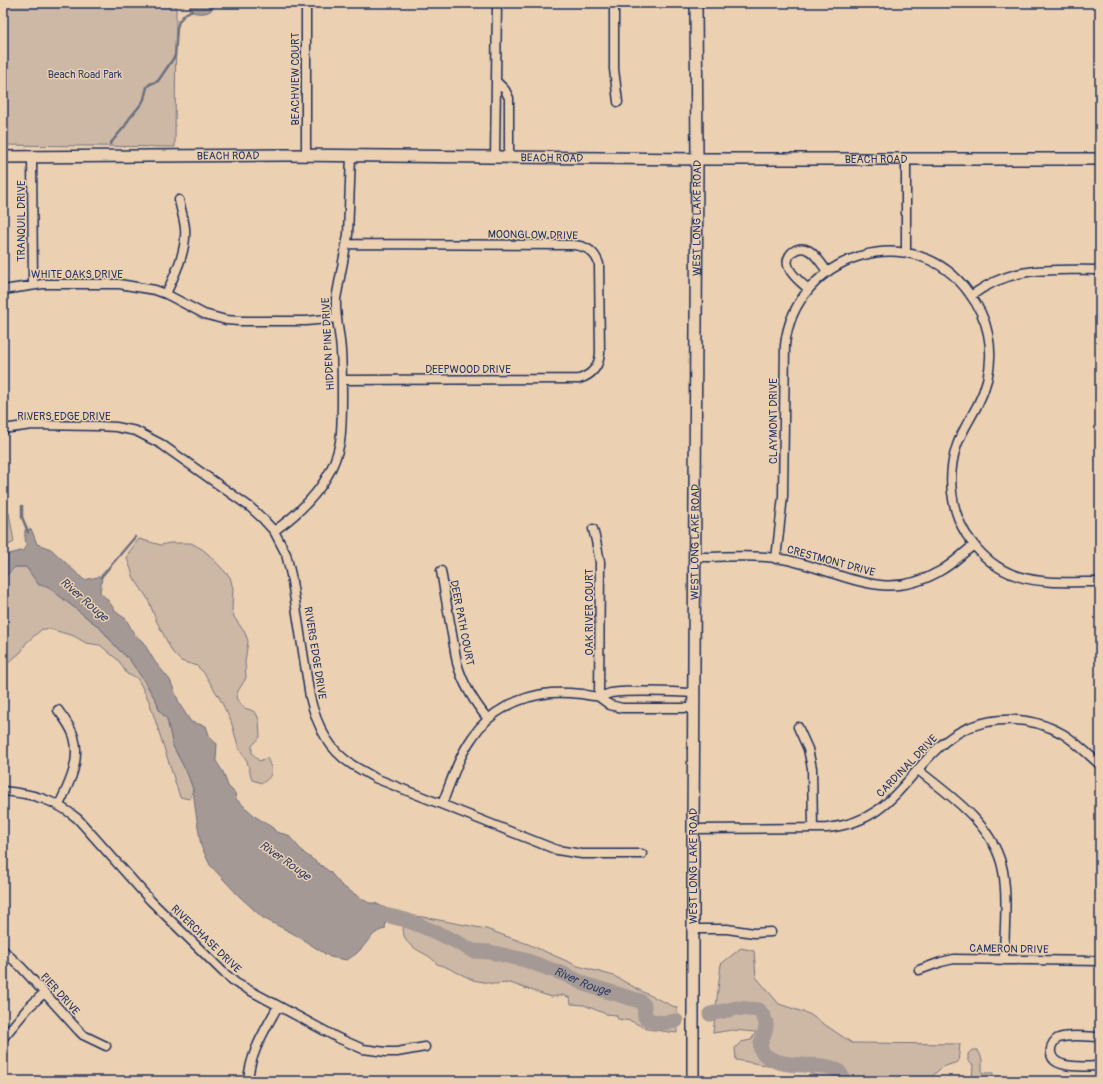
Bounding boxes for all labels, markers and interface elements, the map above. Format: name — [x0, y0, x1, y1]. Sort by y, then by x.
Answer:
street label: BEACHVIEW COURT — [289, 32, 302, 126]
park label: Beach Road Park — [48, 68, 123, 81]
street label: BEACH ROAD — [197, 149, 259, 162]
street label: BEACH ROAD — [521, 151, 583, 164]
street label: BEACH ROAD — [845, 153, 907, 166]
street label: WEST LONG LAKE ROAD — [690, 160, 703, 276]
street label: TRANQUIL DRIVE — [15, 180, 28, 262]
street label: MOONGLOW DRIVE — [488, 228, 579, 242]
street label: WHITE OAKS DRIVE — [31, 268, 123, 281]
street label: HIDDEN PINE DRIVE — [319, 297, 337, 391]
street label: DEEPWOOD DRIVE — [425, 363, 511, 376]
street label: CLAYMONT DRIVE — [767, 378, 780, 464]
street label: RIVERS EDGE DRIVE — [17, 410, 111, 423]
street label: WEST LONG LAKE ROAD — [688, 484, 702, 600]
street label: CRESTMONT DRIVE — [785, 543, 877, 579]
street label: OAK RIVER COURT — [583, 569, 596, 655]
water label: River Rouge — [57, 575, 112, 626]
street label: DEER PATH COURT — [447, 579, 477, 667]
street label: RIVERS EDGE DRIVE — [301, 606, 329, 701]
street label: CARDINAL DRIVE — [874, 732, 940, 800]
street label: WEST LONG LAKE ROAD — [686, 808, 700, 924]
water label: River Rouge — [257, 838, 314, 885]
street label: RIVERCHASE DRIVE — [168, 902, 244, 976]
street label: CAMERON DRIVE — [969, 942, 1049, 956]
water label: River Rouge — [552, 964, 613, 999]
street label: PIER DRIVE — [38, 970, 83, 1018]

